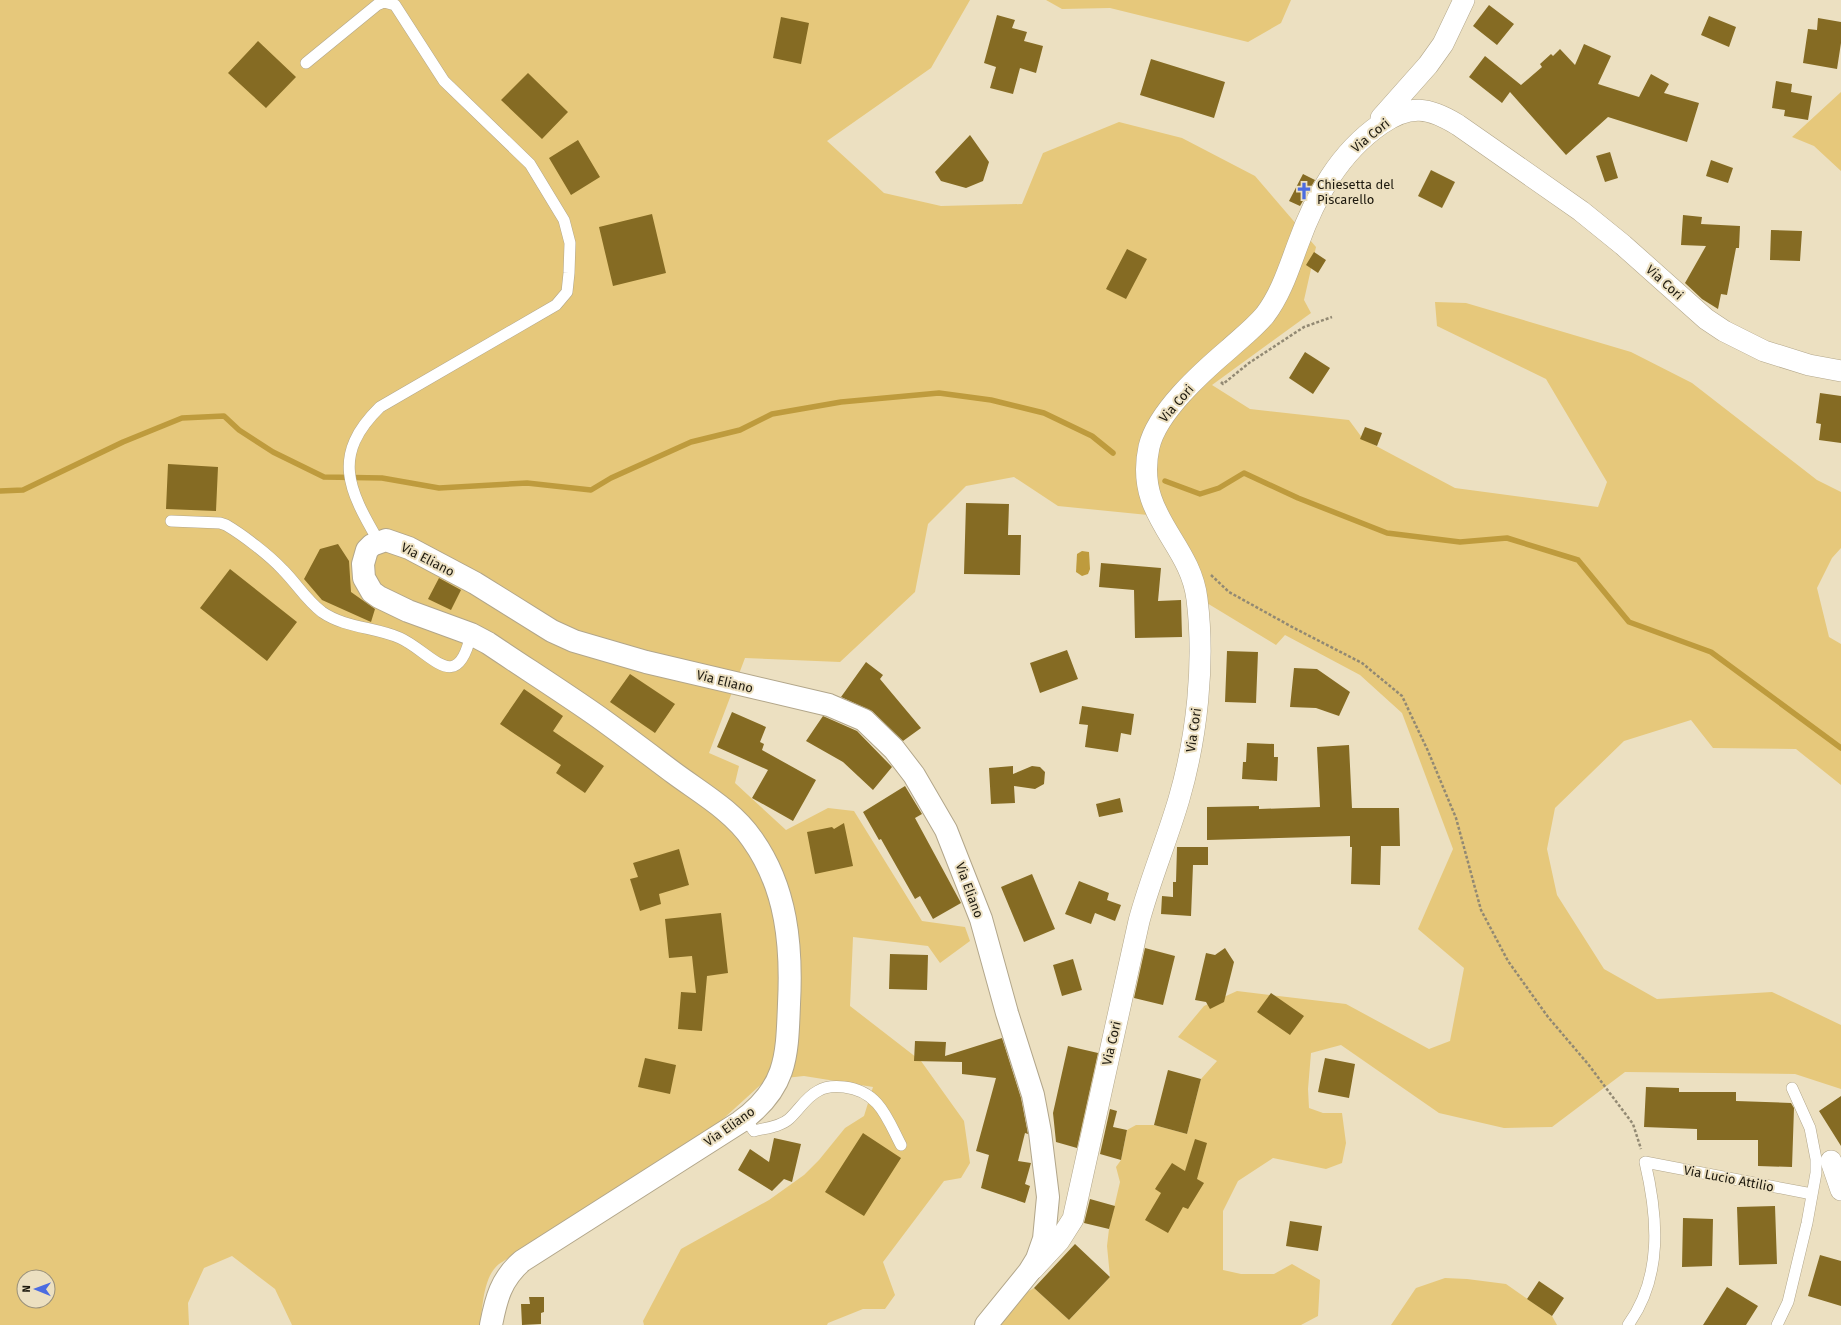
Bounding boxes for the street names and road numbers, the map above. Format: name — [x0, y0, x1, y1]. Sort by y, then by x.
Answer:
street label: Via Cori — [1348, 115, 1392, 155]
street label: Via Cori — [1643, 262, 1686, 303]
street label: Via Cori — [1156, 382, 1197, 425]
street label: Via Eliano — [399, 540, 457, 579]
street label: Via Eliano — [695, 667, 755, 696]
street label: Via Cori — [1183, 707, 1204, 753]
street label: Via Eliano — [953, 860, 987, 920]
street label: Via Cori — [1099, 1020, 1124, 1067]
street label: Via Eliano — [701, 1104, 757, 1149]
street label: Via Lucio Attilio — [1682, 1162, 1775, 1195]

